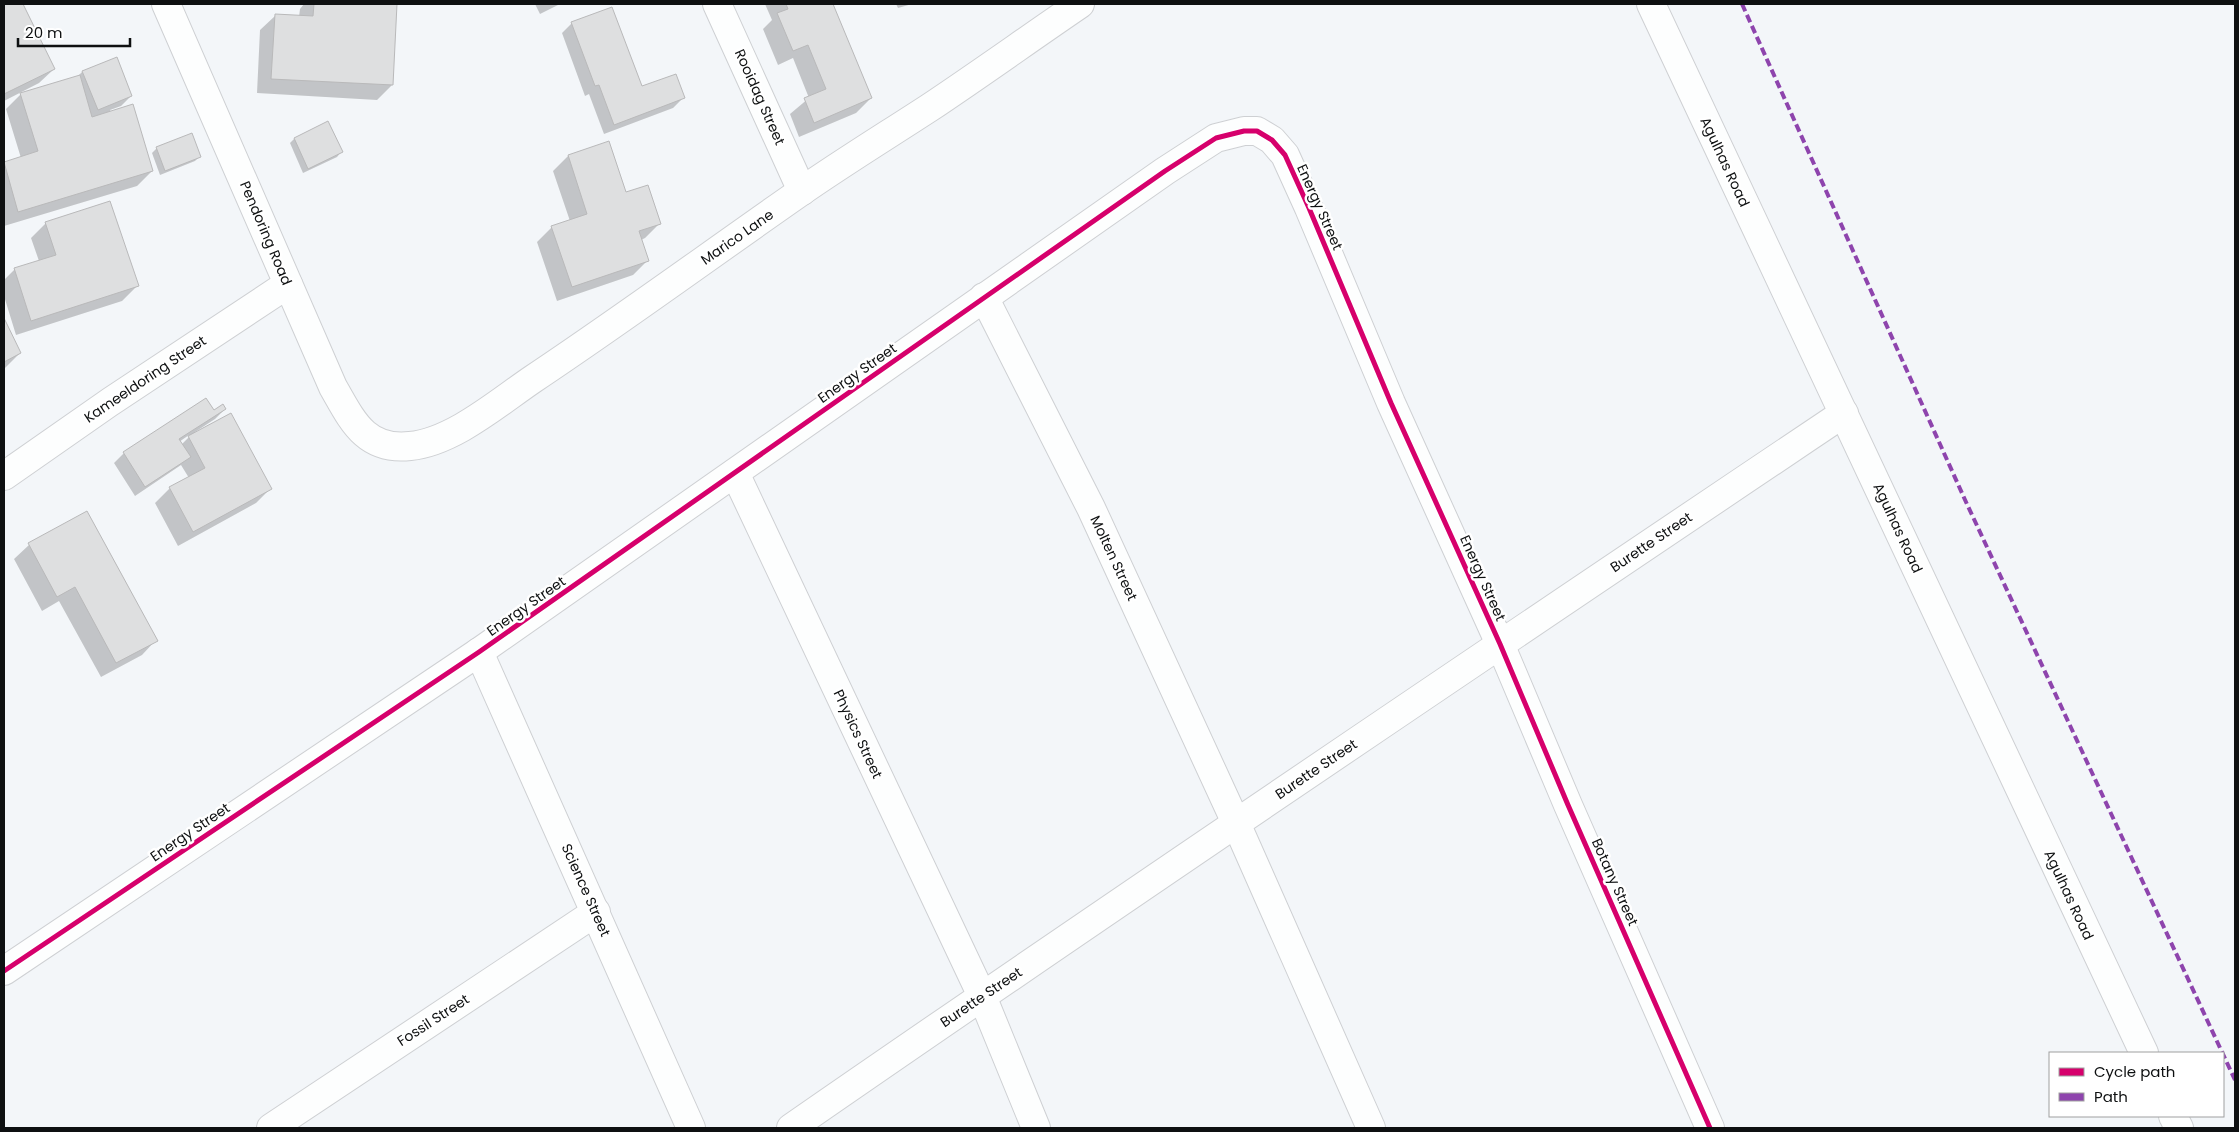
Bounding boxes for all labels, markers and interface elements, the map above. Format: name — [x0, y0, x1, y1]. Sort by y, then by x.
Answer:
scale bar — [18, 15, 130, 47]
text: 20 m — [25, 22, 63, 43]
street label: Rooidag Street — [730, 46, 790, 148]
street label: Agulhas Road — [1695, 114, 1755, 210]
street label: Energy Street — [1292, 161, 1348, 253]
street label: Pendoring Road — [235, 178, 297, 288]
street label: Marico Lane — [697, 204, 778, 269]
street label: Kameeldoring Street — [80, 331, 210, 427]
street label: Energy Street — [814, 338, 900, 408]
street label: Agulhas Road — [1868, 480, 1928, 576]
street label: Burette Street — [1606, 507, 1696, 577]
street label: Molten Street — [1086, 512, 1142, 604]
street label: Energy Street — [1455, 532, 1511, 624]
street label: Energy Street — [483, 571, 569, 641]
street label: Physics Street — [829, 686, 887, 782]
street label: Burette Street — [1271, 734, 1361, 804]
street label: Energy Street — [146, 798, 234, 866]
street label: Botany Street — [1587, 835, 1643, 929]
street label: Science Street — [557, 840, 615, 940]
street label: Agulhas Road — [2039, 847, 2099, 943]
street label: Burette Street — [936, 962, 1026, 1032]
street label: Fossil Street — [393, 989, 473, 1051]
legend — [2049, 1052, 2224, 1117]
text: Cycle path — [2094, 1061, 2175, 1082]
text: Path — [2094, 1086, 2128, 1107]

